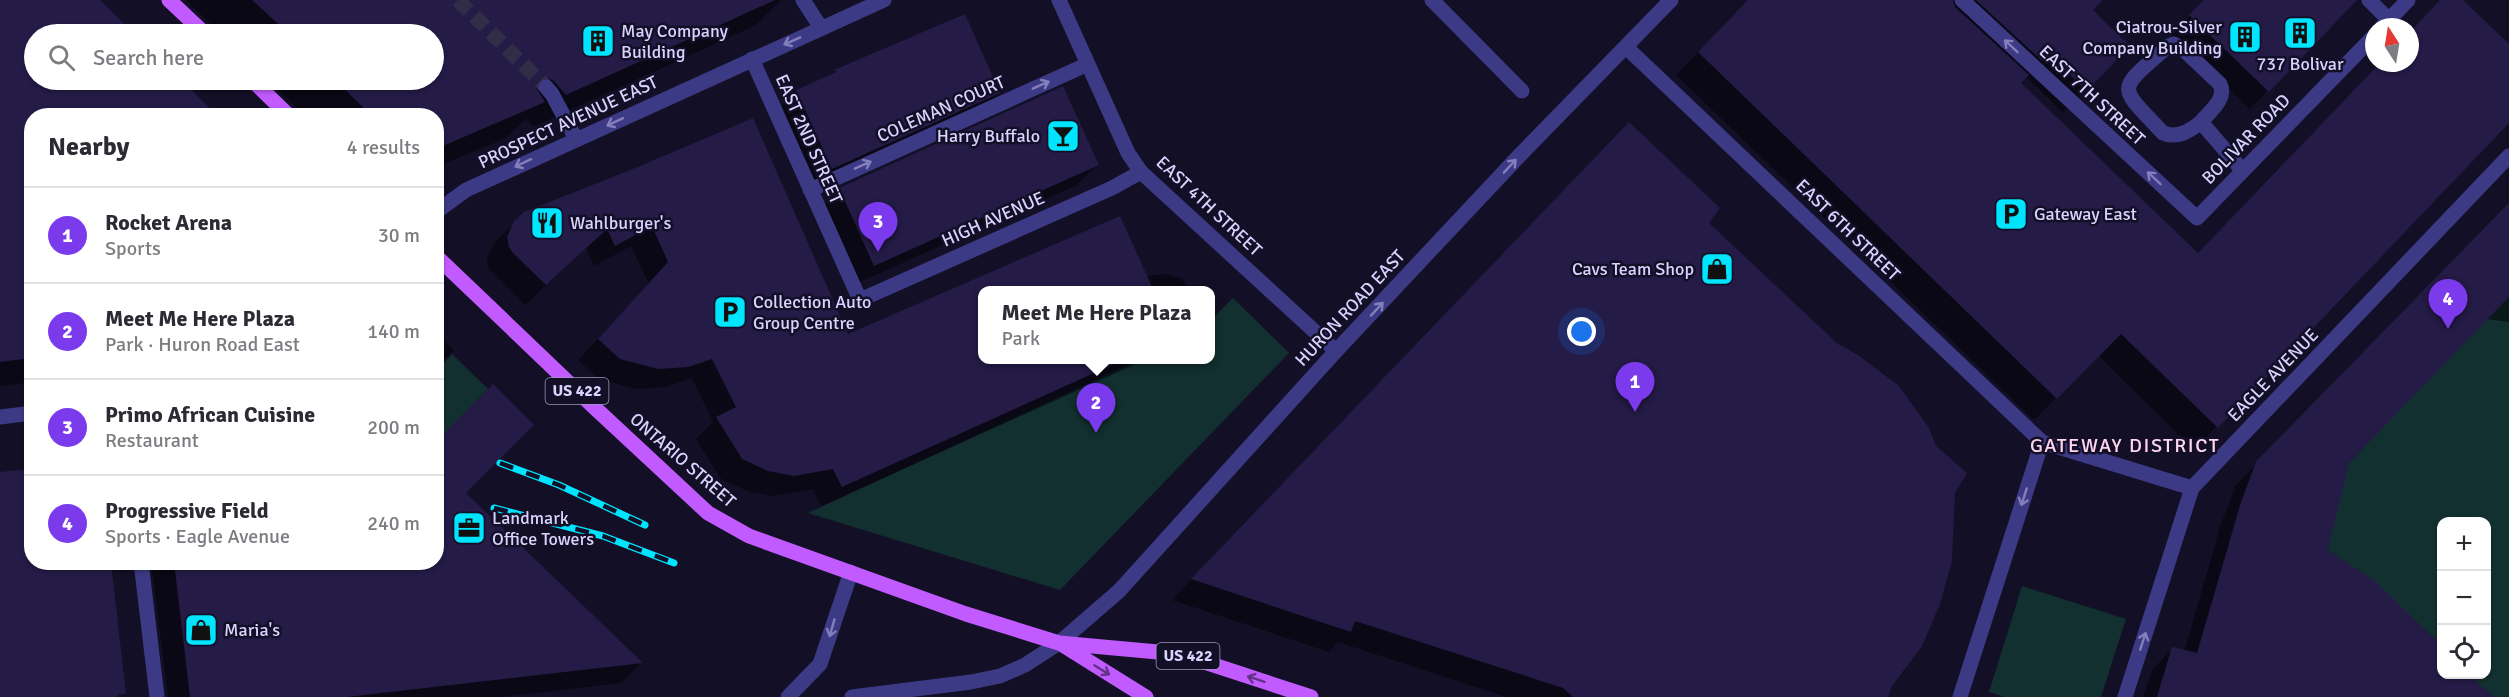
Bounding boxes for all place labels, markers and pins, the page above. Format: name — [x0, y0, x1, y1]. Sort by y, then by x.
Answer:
building icon: 737 Bolivar — [2282, 15, 2318, 51]
place label: Ciatrou-Silver Company Building — [2083, 16, 2222, 59]
building icon: Ciatrou-Silver Company Building — [2227, 19, 2263, 55]
place label: May Company Building — [621, 20, 728, 63]
building icon: May Company Building — [580, 23, 616, 59]
place label: 737 Bolivar — [2256, 53, 2344, 75]
bar icon: Harry Buffalo — [1045, 118, 1081, 154]
place label: Harry Buffalo — [937, 125, 1040, 147]
parking icon: Gateway East — [1993, 196, 2029, 232]
pin: 3 — [858, 202, 898, 252]
place label: Gateway East — [2034, 203, 2137, 225]
restaurant icon: Wahlburger's — [529, 205, 565, 241]
place label: Wahlburger's — [570, 212, 671, 234]
shop icon: Cavs Team Shop — [1699, 251, 1735, 287]
place label: Cavs Team Shop — [1572, 258, 1694, 280]
pin: 4 — [2428, 280, 2468, 329]
place label: Collection Auto Group Centre — [753, 291, 871, 334]
parking icon: Collection Auto Group Centre — [712, 294, 748, 330]
pin: 1 — [1616, 362, 1654, 412]
pin: 2 — [1076, 384, 1116, 433]
place label: Landmark Office Towers — [492, 507, 594, 550]
office icon: Landmark Office Towers — [451, 510, 487, 546]
shop icon: Maria's — [183, 612, 219, 648]
place label: Maria's — [224, 619, 280, 641]

